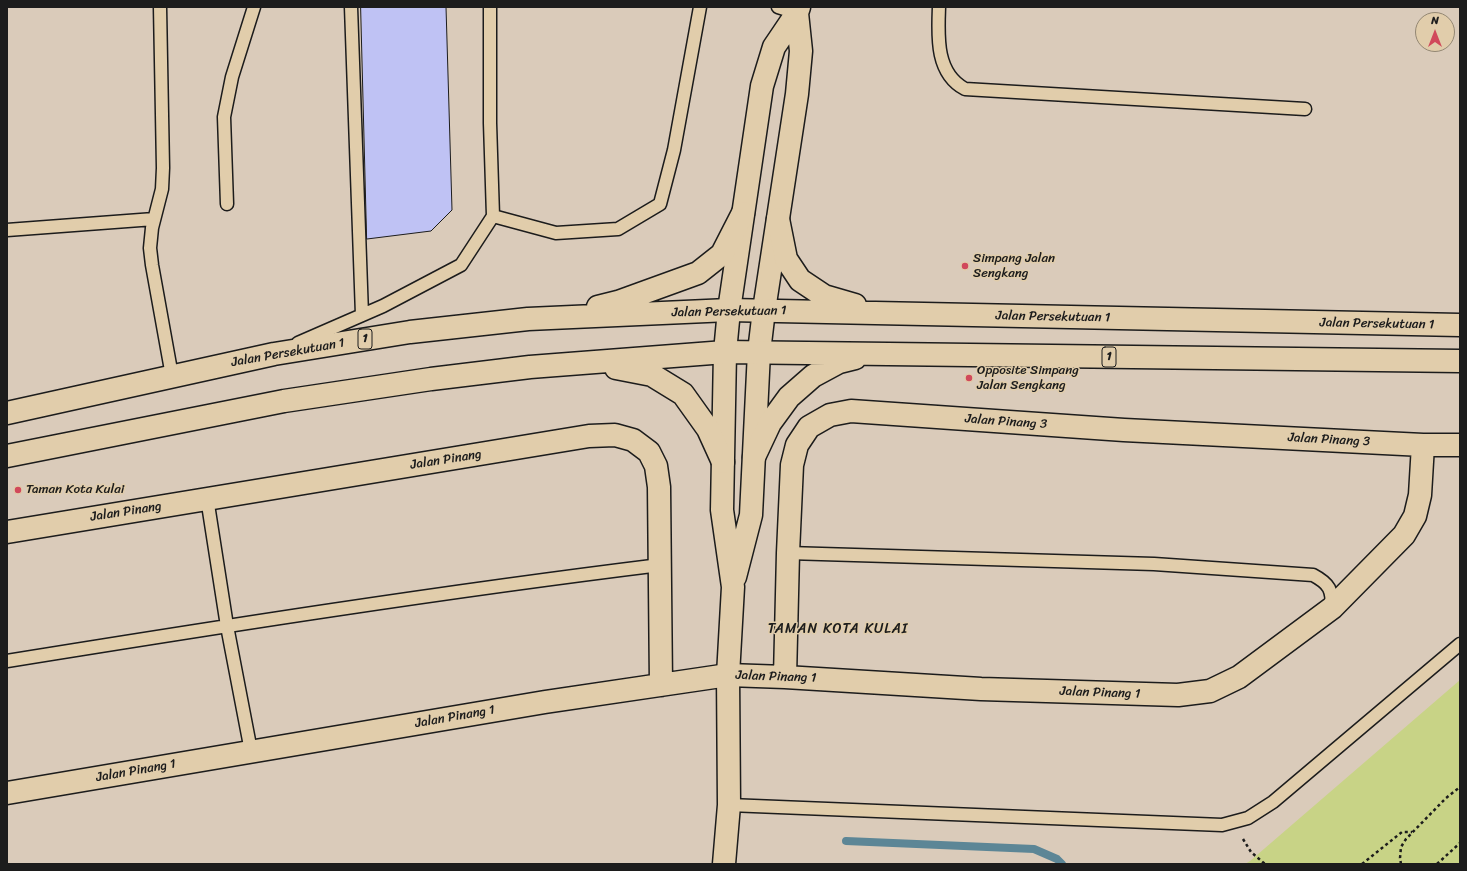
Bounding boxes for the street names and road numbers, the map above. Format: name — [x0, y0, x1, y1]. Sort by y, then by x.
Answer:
street label: Jalan Persekutuan 1 — [671, 303, 787, 321]
street label: Jalan Persekutuan 1 — [995, 308, 1111, 326]
street label: Jalan Persekutuan 1 — [1319, 315, 1435, 333]
road number: 1 — [358, 329, 372, 349]
street label: Jalan Persekutuan 1 — [230, 335, 346, 371]
road number: 1 — [1102, 347, 1116, 367]
street label: Jalan Pinang 3 — [964, 411, 1048, 433]
street label: Jalan Pinang 3 — [1287, 430, 1371, 450]
street label: Jalan Pinang — [409, 447, 483, 473]
street label: Jalan Pinang — [89, 499, 163, 525]
street label: Jalan Pinang 1 — [735, 668, 817, 686]
street label: Jalan Pinang 1 — [1059, 684, 1141, 702]
street label: Jalan Pinang 1 — [414, 702, 496, 732]
street label: Jalan Pinang 1 — [95, 756, 177, 786]

